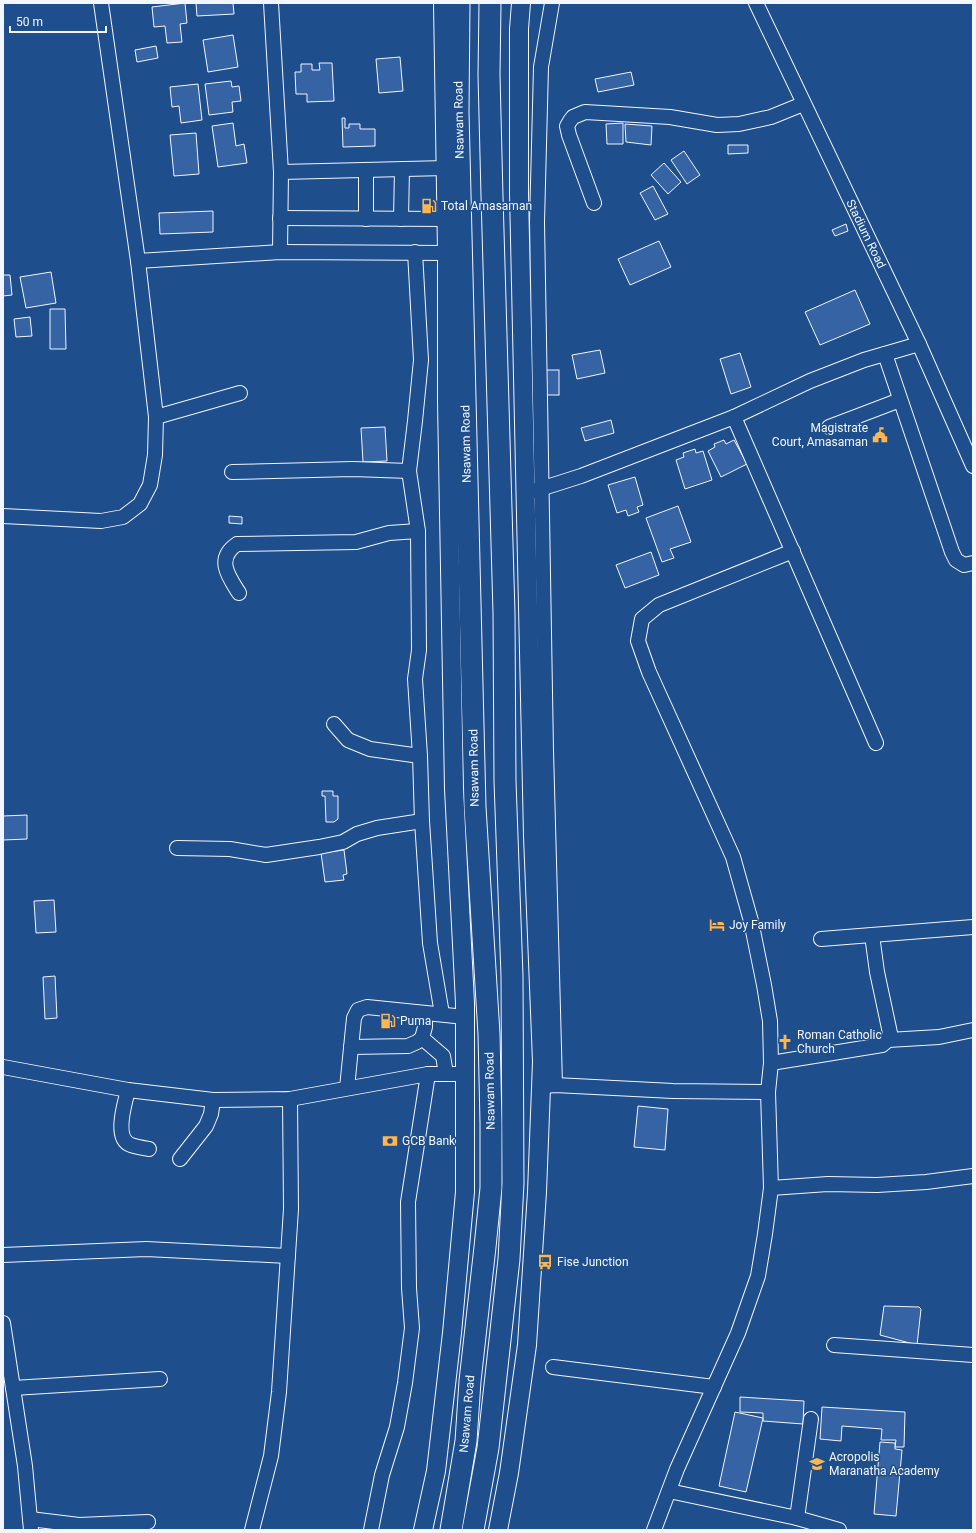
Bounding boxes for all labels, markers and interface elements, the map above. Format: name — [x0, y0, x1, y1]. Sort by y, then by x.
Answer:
scale bar — [10, 8, 106, 34]
text: 50 m — [16, 15, 43, 29]
street label: Nsawam Road — [451, 81, 467, 159]
fuel station icon: Total Amasaman — [420, 197, 438, 215]
street label: Stadium Road — [843, 197, 889, 271]
place label: Total Amasaman — [441, 199, 532, 213]
street label: Nsawam Road — [458, 405, 474, 483]
place label: Magistrate Court, Amasaman — [772, 421, 868, 449]
public building icon: Magistrate Court, Amasaman — [871, 426, 889, 444]
street label: Nsawam Road — [466, 729, 482, 807]
hotel icon: Joy Family — [708, 916, 726, 934]
place label: Joy Family — [729, 918, 786, 932]
fuel station icon: Puma — [379, 1012, 397, 1030]
place label: Puma — [400, 1014, 431, 1028]
place label: Roman Catholic Church — [797, 1028, 882, 1056]
church icon: Roman Catholic Church — [776, 1033, 794, 1051]
street label: Nsawam Road — [482, 1052, 498, 1130]
bank icon: GCB Bank — [381, 1132, 399, 1150]
place label: GCB Bank — [402, 1134, 456, 1148]
bus stop icon: Fise Junction — [536, 1253, 554, 1271]
place label: Fise Junction — [557, 1255, 629, 1269]
street label: Nsawam Road — [457, 1375, 477, 1453]
place label: Acropolis Maranatha Academy — [829, 1450, 940, 1478]
school or university icon: Acropolis Maranatha Academy — [808, 1455, 826, 1473]

